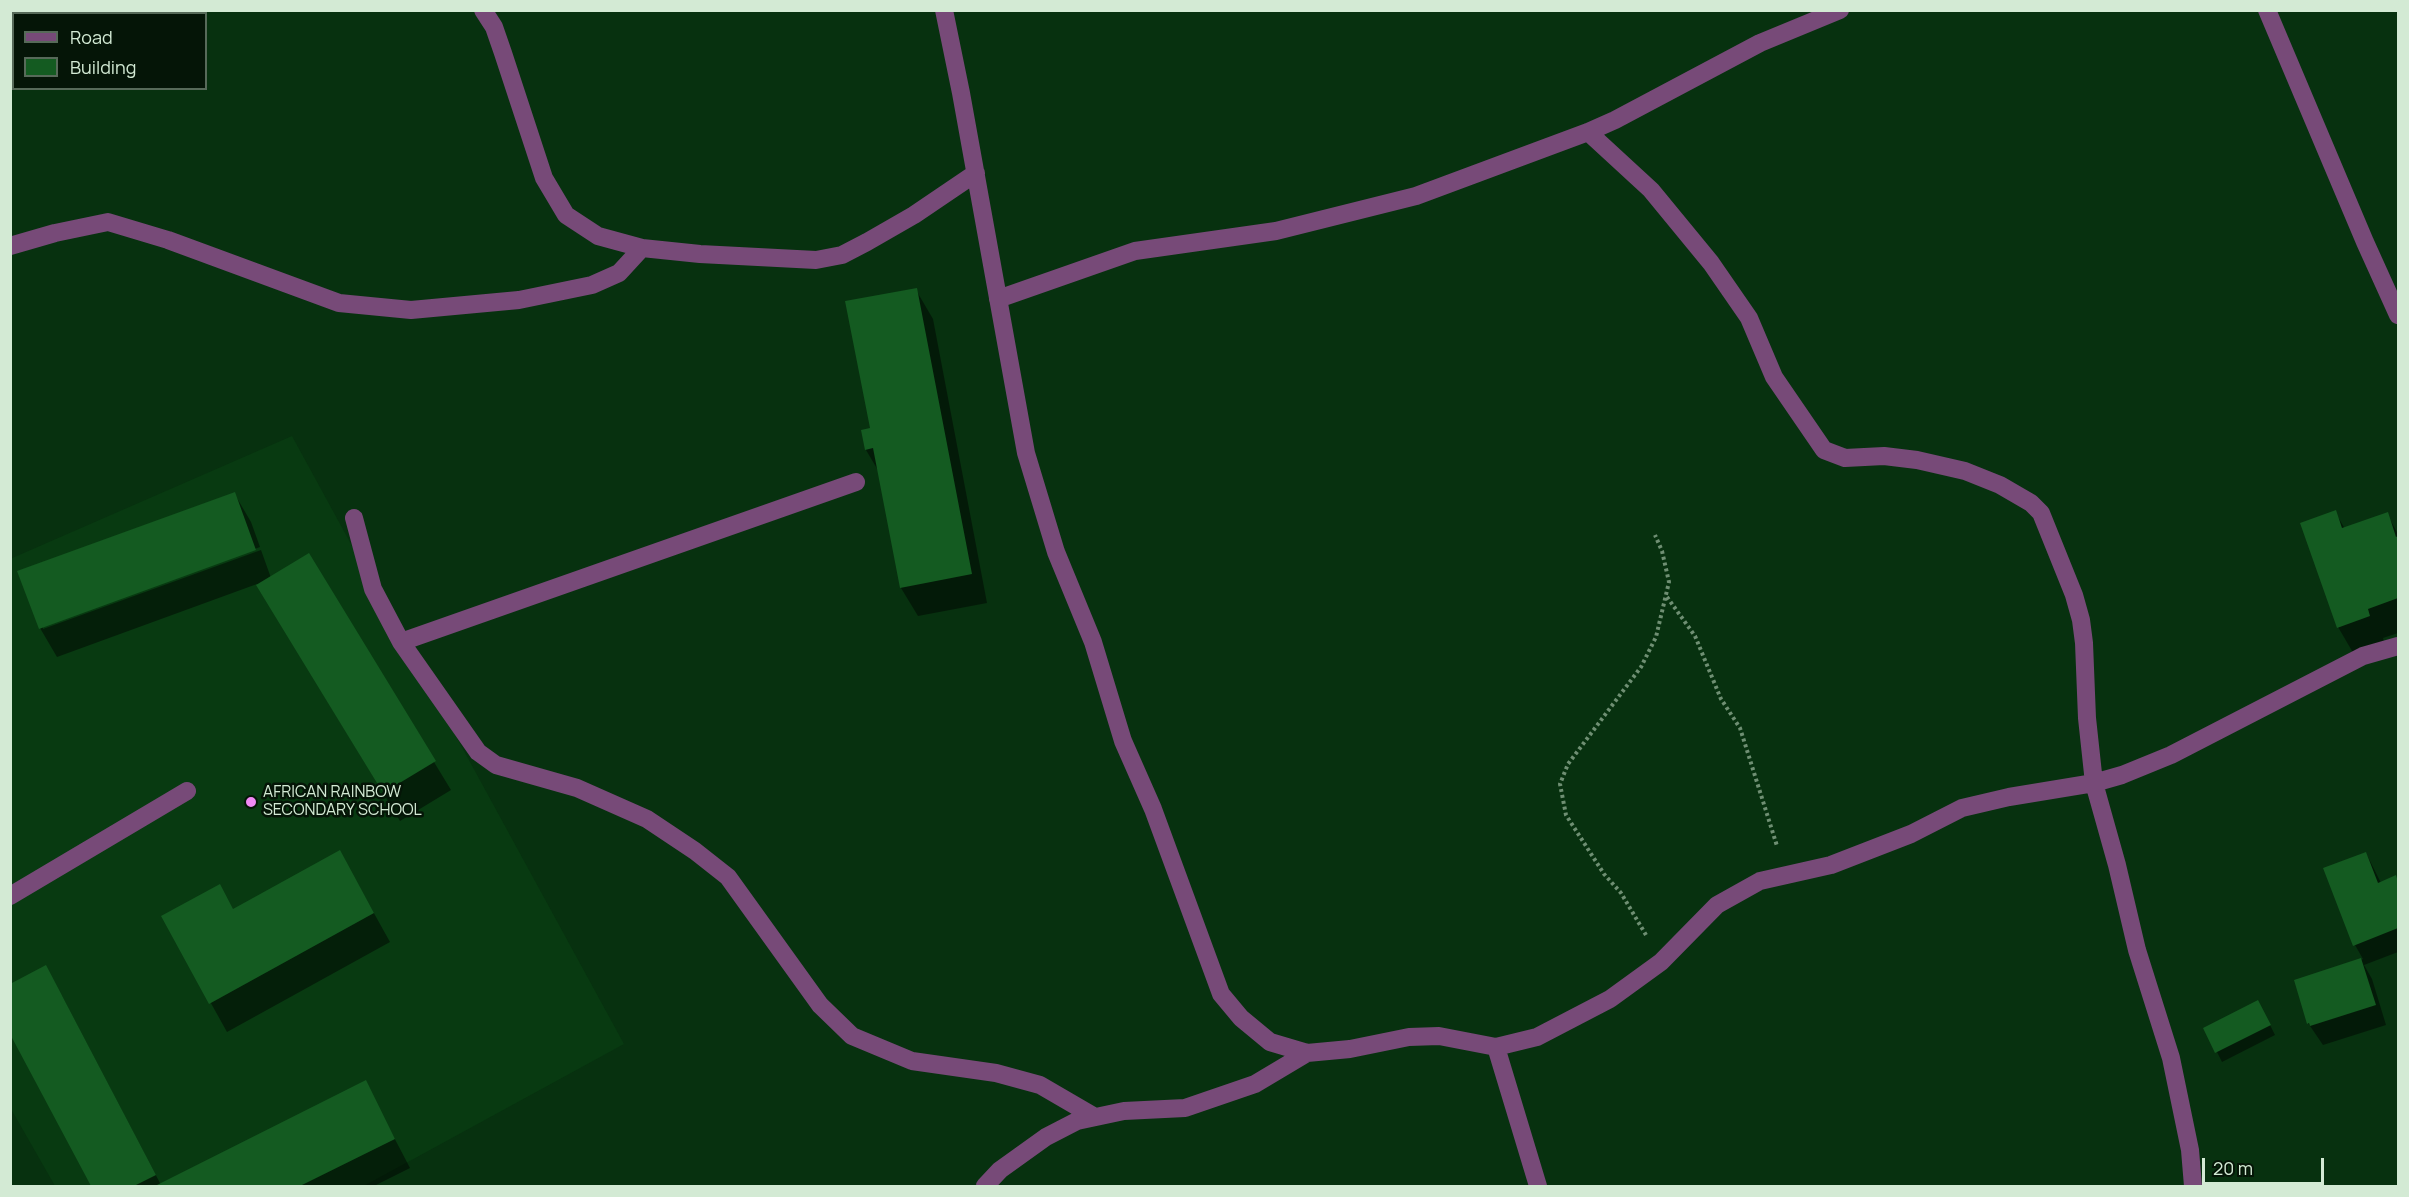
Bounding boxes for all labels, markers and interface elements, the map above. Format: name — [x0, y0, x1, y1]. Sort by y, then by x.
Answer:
legend — [12, 12, 207, 90]
text: Road — [70, 25, 113, 49]
text: Building — [70, 55, 136, 79]
place label: AFRICAN RAINBOW SECONDARY SCHOOL — [263, 783, 422, 821]
marker: AFRICAN RAINBOW SECONDARY SCHOOL — [244, 795, 258, 809]
scale bar — [2205, 1146, 2326, 1184]
text: 20 m — [2213, 1156, 2253, 1180]

